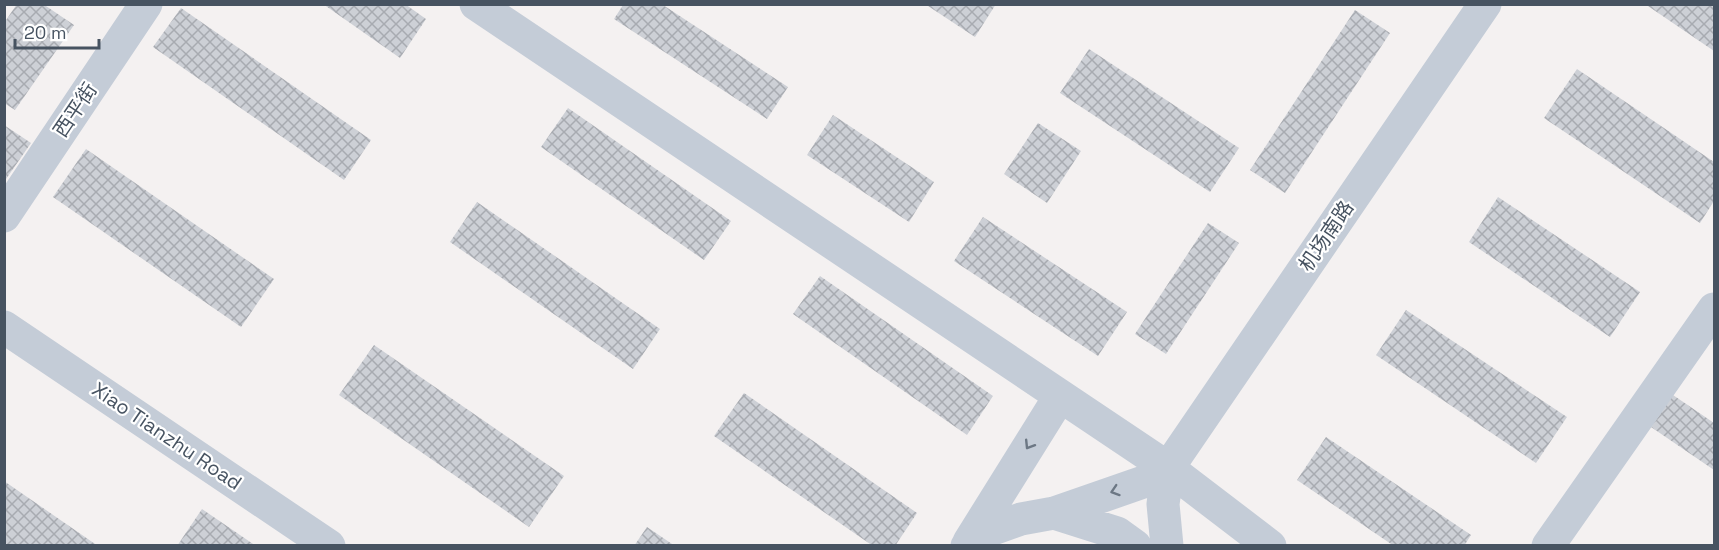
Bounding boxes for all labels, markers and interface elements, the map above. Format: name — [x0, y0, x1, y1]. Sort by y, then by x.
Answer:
scale bar — [15, 12, 99, 50]
text: 20 m — [24, 21, 67, 44]
street label: 西平街 — [47, 78, 103, 142]
street label: 机场南路 — [1293, 196, 1359, 276]
street label: Xiao Tianzhu Road — [87, 376, 247, 496]
one-way arrow — [1024, 439, 1036, 449]
one-way arrow — [1110, 484, 1121, 496]

